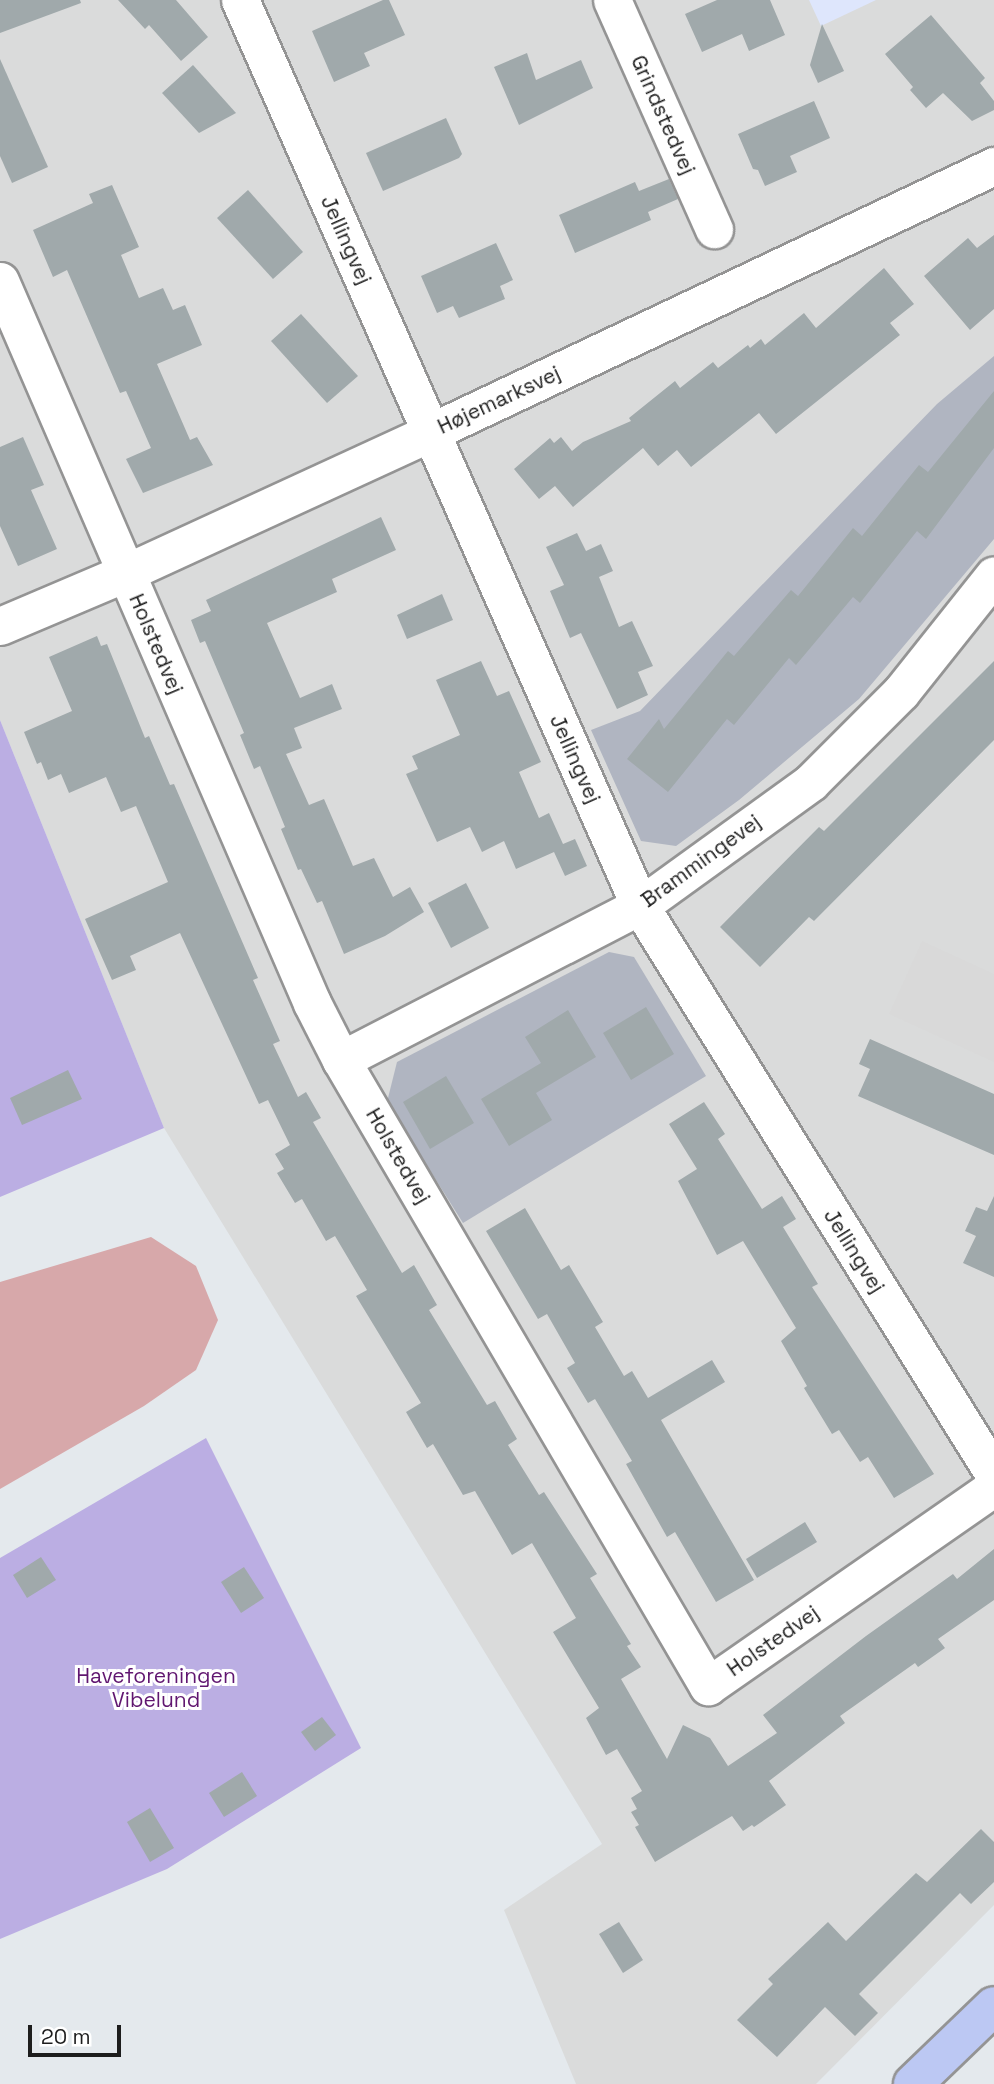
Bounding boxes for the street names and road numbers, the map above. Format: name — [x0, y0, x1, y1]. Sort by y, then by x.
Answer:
street label: Grindstedvej — [625, 51, 701, 179]
street label: Jellingvej — [315, 192, 377, 288]
street label: Højemarksvej — [434, 361, 564, 439]
street label: Holstedvej — [124, 590, 188, 698]
street label: Jellingvej — [544, 711, 606, 807]
street label: Brammingevej — [636, 809, 766, 913]
street label: Holstedvej — [360, 1104, 436, 1208]
street label: Jellingvej — [818, 1204, 890, 1298]
street label: Holstedvej — [722, 1600, 824, 1682]

